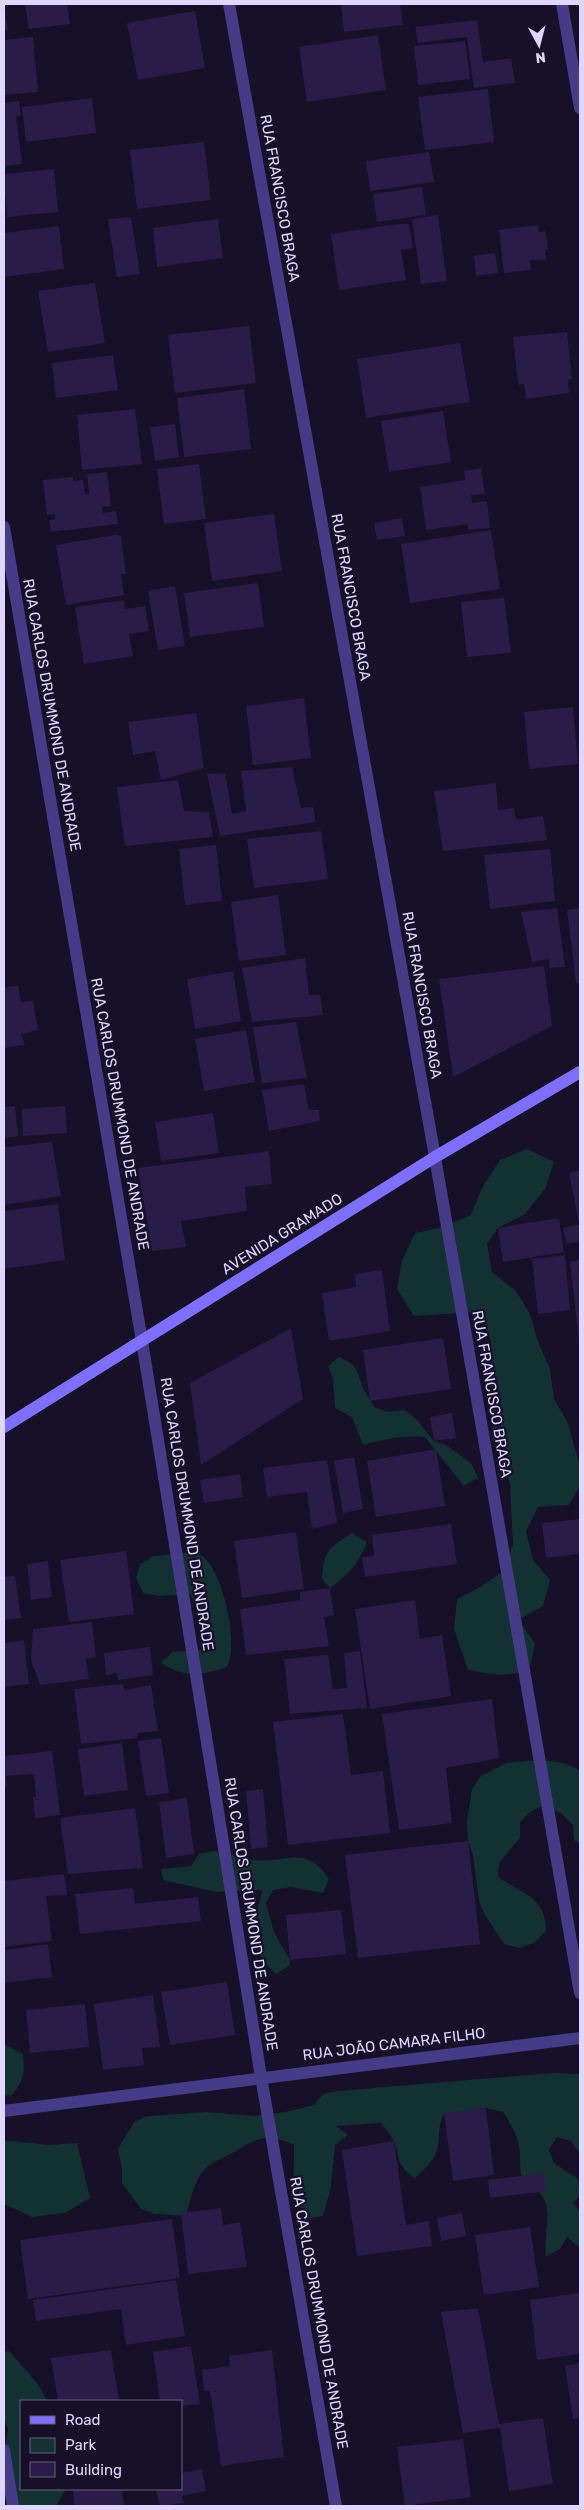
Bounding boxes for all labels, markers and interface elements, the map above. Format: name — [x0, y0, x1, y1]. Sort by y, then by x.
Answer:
north arrow — [514, 20, 564, 70]
text: N — [534, 48, 547, 66]
street label: RUA FRANCISCO BRAGA — [256, 113, 304, 283]
street label: RUA FRANCISCO BRAGA — [327, 512, 375, 682]
street label: RUA CARLOS DRUMMOND DE ANDRADE — [19, 577, 85, 853]
street label: RUA FRANCISCO BRAGA — [398, 910, 446, 1080]
street label: RUA CARLOS DRUMMOND DE ANDRADE — [87, 976, 153, 1252]
street label: AVENIDA GRAMADO — [218, 1190, 346, 1278]
street label: RUA FRANCISCO BRAGA — [468, 1309, 516, 1479]
street label: RUA CARLOS DRUMMOND DE ANDRADE — [156, 1376, 218, 1652]
street label: RUA CARLOS DRUMMOND DE ANDRADE — [220, 1776, 282, 2052]
street label: RUA JOÃO CAMARA FILHO — [302, 2024, 486, 2064]
street label: RUA CARLOS DRUMMOND DE ANDRADE — [286, 2175, 352, 2451]
legend — [20, 2400, 182, 2490]
text: Road — [65, 2411, 101, 2429]
text: Park — [65, 2436, 96, 2454]
text: Building — [65, 2461, 122, 2479]

